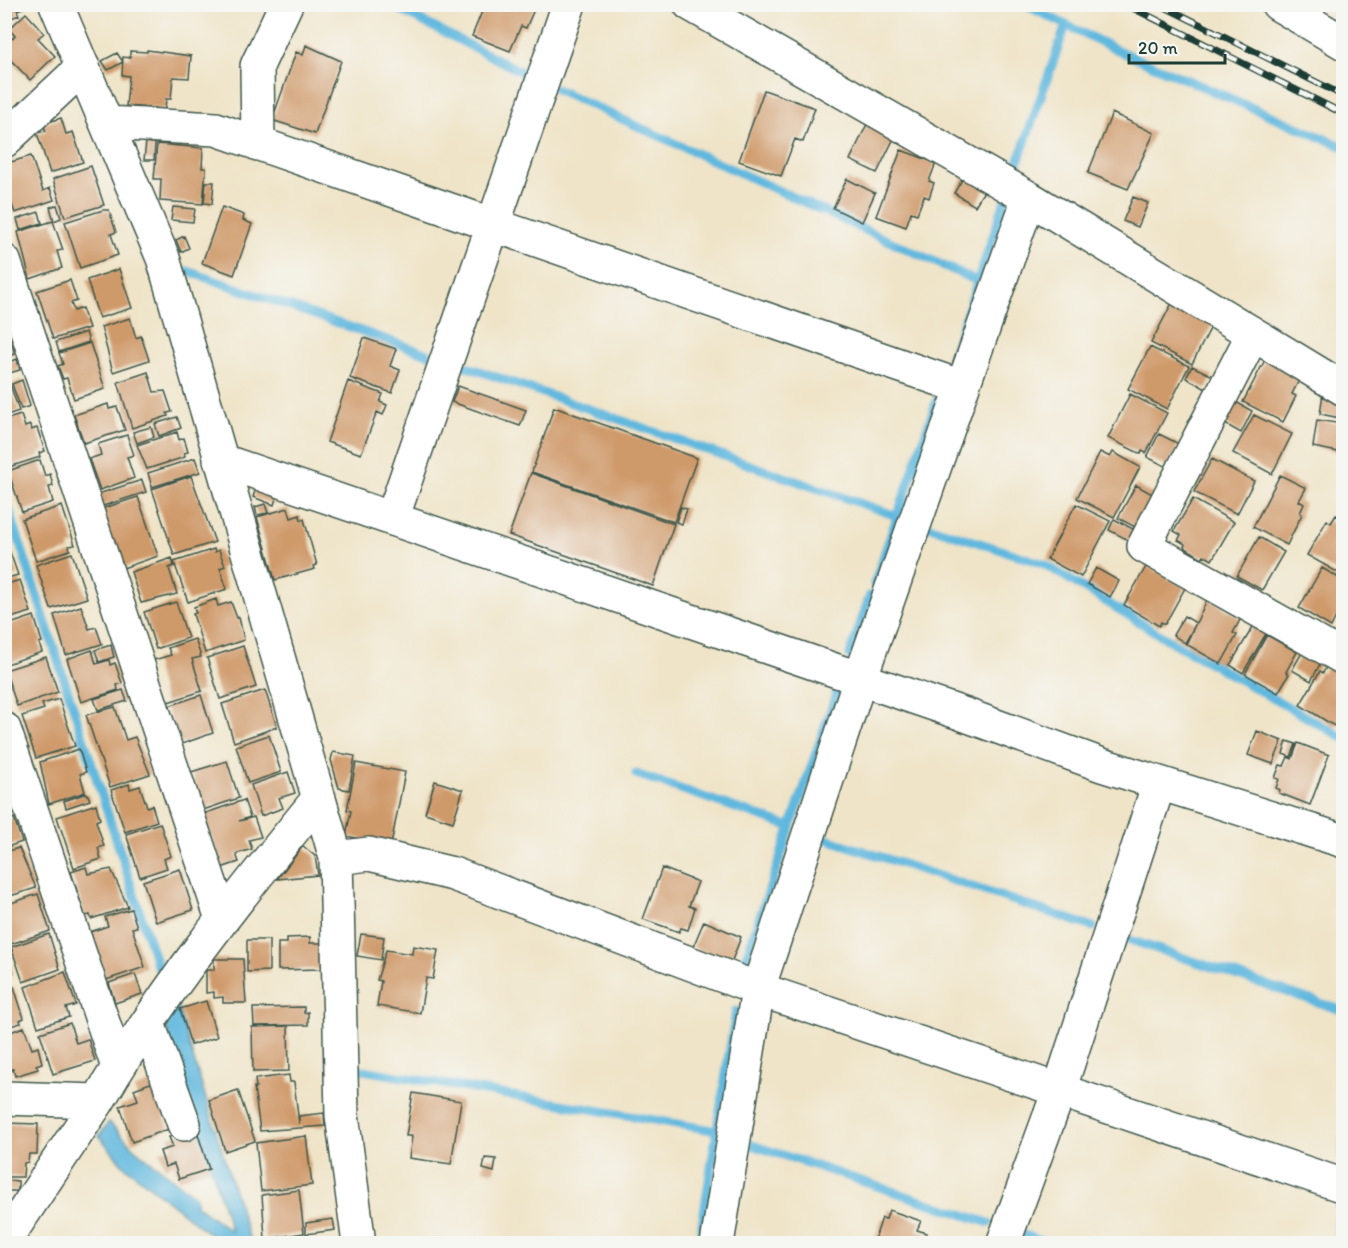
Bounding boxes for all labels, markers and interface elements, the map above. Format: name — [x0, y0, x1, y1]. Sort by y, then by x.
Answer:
scale bar — [1129, 27, 1225, 65]
text: 20 m — [1138, 37, 1178, 59]

